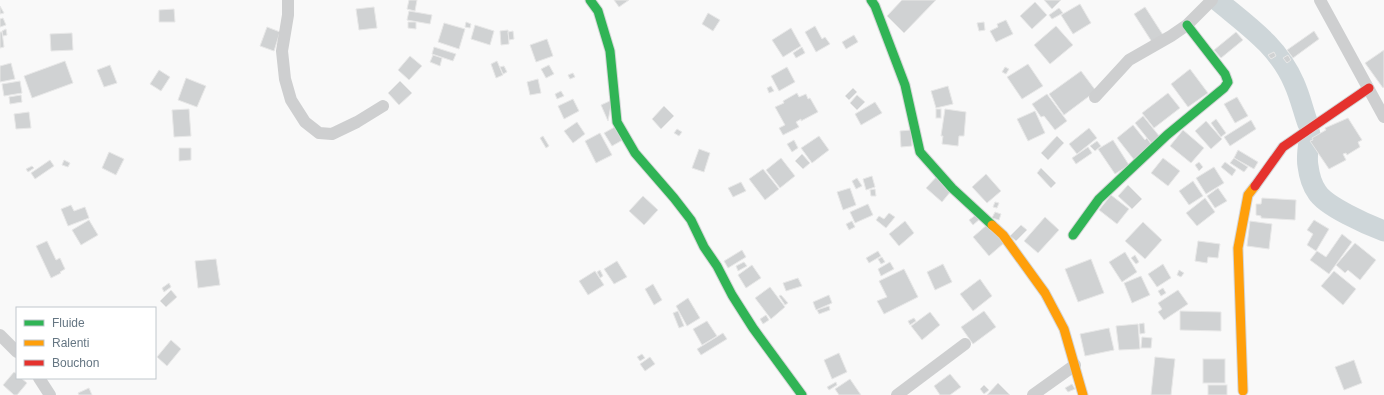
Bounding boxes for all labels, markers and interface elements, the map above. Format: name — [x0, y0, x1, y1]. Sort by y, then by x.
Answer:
legend — [16, 307, 156, 379]
text: Fluide — [52, 316, 85, 330]
text: Ralenti — [52, 336, 89, 350]
text: Bouchon — [52, 356, 99, 370]

